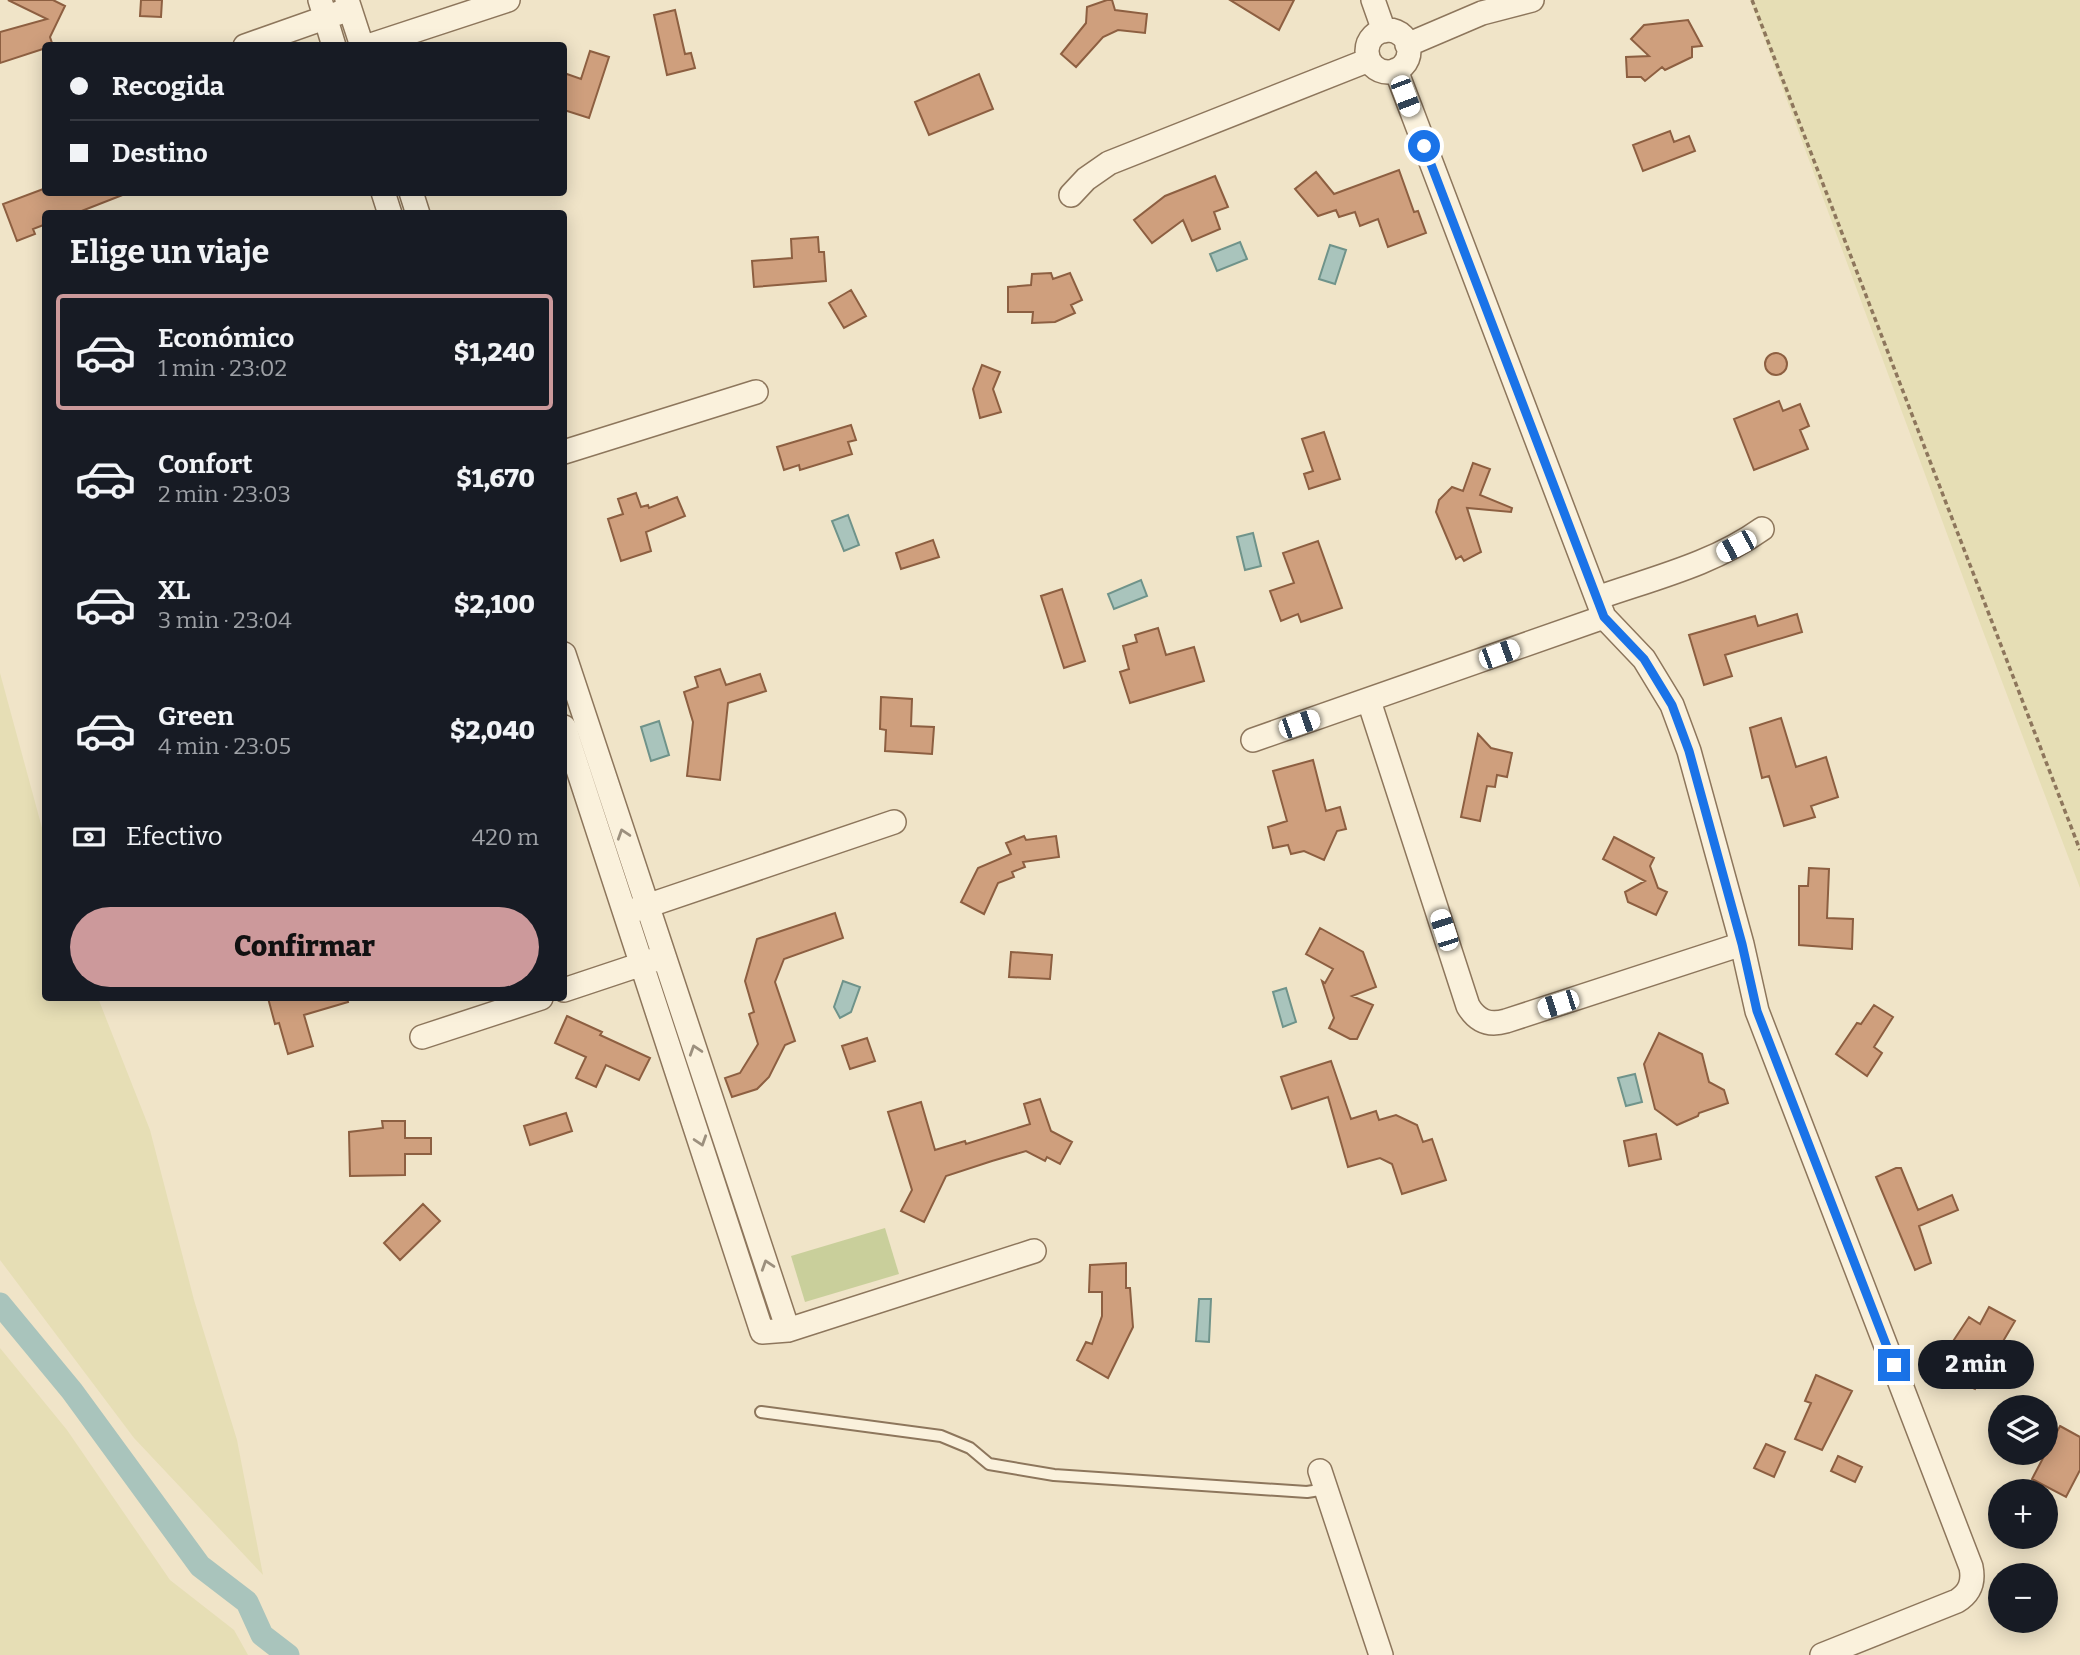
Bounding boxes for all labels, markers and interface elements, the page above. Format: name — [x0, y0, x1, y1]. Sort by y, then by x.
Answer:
text: Recogida — [112, 71, 224, 102]
car — [1388, 73, 1423, 119]
route start — [1408, 130, 1440, 162]
text: Destino — [112, 138, 208, 169]
text: Elige un viaje — [70, 233, 269, 271]
icon: car — [74, 321, 137, 384]
text: Económico — [158, 323, 294, 354]
text: $1,240 — [454, 337, 535, 368]
text: 1 min · 23:02 — [158, 354, 287, 382]
icon: car — [74, 447, 137, 510]
text: Confort — [158, 449, 253, 480]
text: $1,670 — [456, 463, 535, 494]
text: 2 min · 23:03 — [158, 480, 291, 508]
car — [1713, 527, 1760, 565]
icon: car — [74, 573, 137, 636]
text: XL — [158, 575, 190, 606]
text: $2,100 — [454, 589, 535, 620]
text: 3 min · 23:04 — [158, 606, 292, 634]
car — [1476, 637, 1523, 671]
icon: car — [74, 699, 137, 762]
text: Green — [158, 701, 234, 732]
car — [1276, 707, 1323, 741]
text: $2,040 — [450, 715, 535, 746]
text: 4 min · 23:05 — [158, 732, 291, 760]
icon: cash — [70, 818, 108, 856]
text: Efectivo — [126, 821, 223, 852]
text: 420 m — [472, 823, 539, 851]
one-way arrow — [617, 828, 631, 840]
button: Confirmar — [70, 907, 539, 987]
car — [1428, 907, 1461, 953]
car — [1535, 988, 1582, 1020]
one-way arrow — [689, 1044, 703, 1056]
one-way arrow — [692, 1135, 707, 1147]
one-way arrow — [761, 1260, 775, 1272]
callout: 2 min — [1918, 1340, 2034, 1390]
route end — [1878, 1349, 1910, 1381]
text: 2 min — [1945, 1350, 2007, 1378]
map controls — [1988, 1395, 2058, 1633]
button: layers — [1988, 1395, 2058, 1465]
button: + — [1988, 1479, 2058, 1549]
button: − — [1988, 1563, 2058, 1633]

